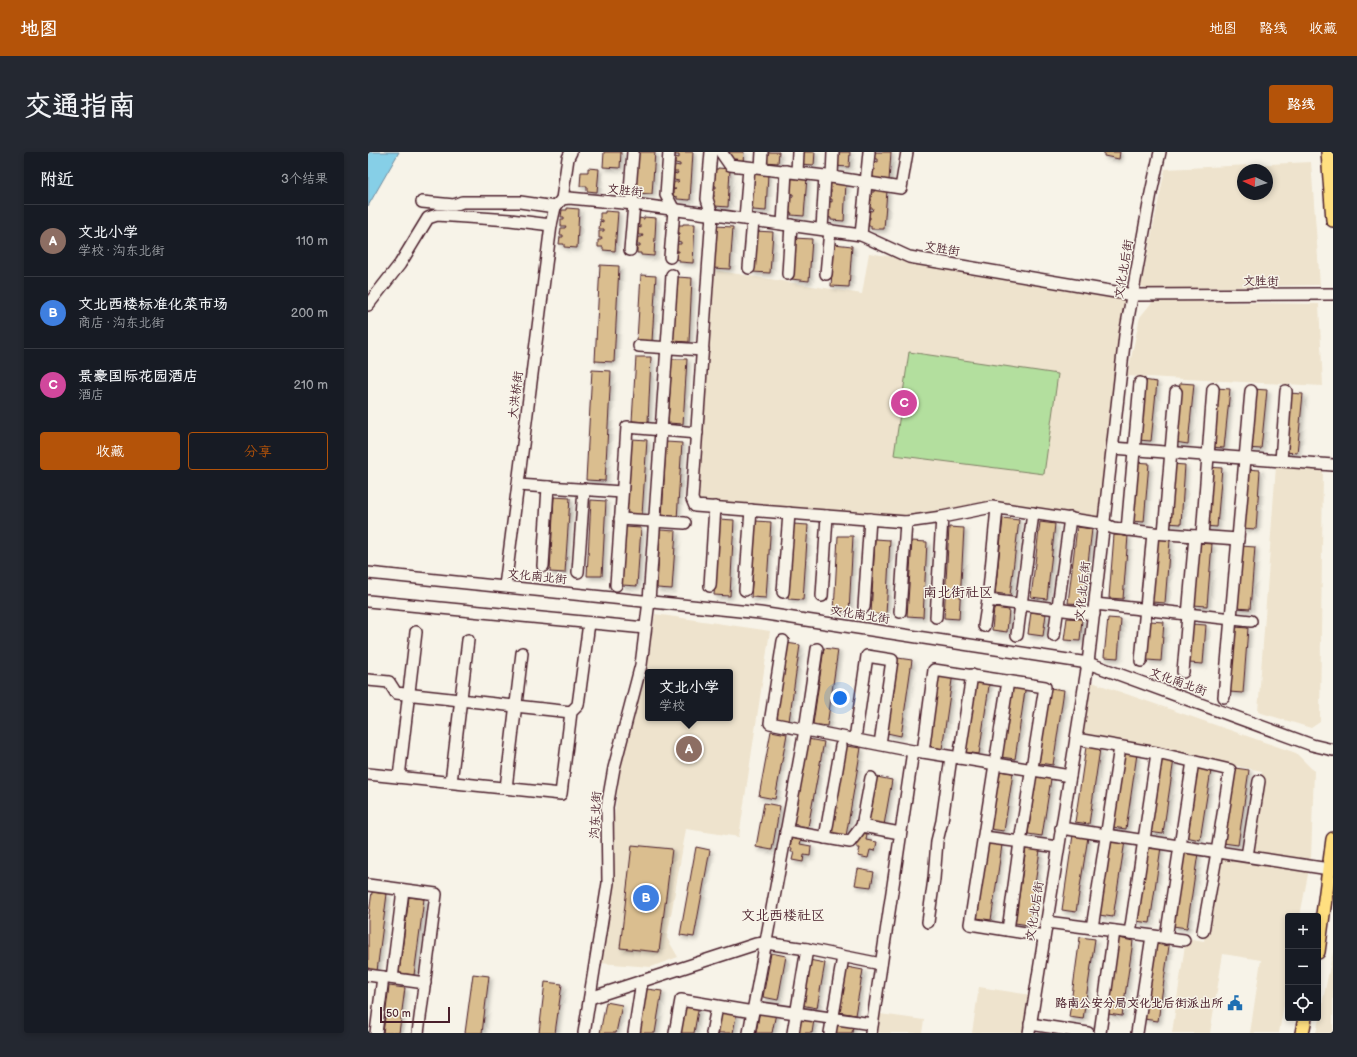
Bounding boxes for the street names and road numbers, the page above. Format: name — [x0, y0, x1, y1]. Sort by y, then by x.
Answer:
street label: 文胜街 — [606, 182, 644, 200]
street label: 文胜街 — [923, 238, 961, 260]
street label: 文化北后街 — [1111, 238, 1137, 300]
street label: 文胜街 — [1243, 274, 1279, 289]
street label: 大洪桥街 — [506, 370, 526, 420]
street label: 文化北后街 — [1072, 560, 1094, 622]
street label: 文化南北街 — [506, 566, 568, 588]
street label: 文化南北街 — [829, 603, 891, 627]
street label: 文化南北街 — [1147, 665, 1209, 699]
street label: 沟东北街 — [587, 791, 605, 839]
street label: 文化北后街 — [1023, 880, 1047, 942]

